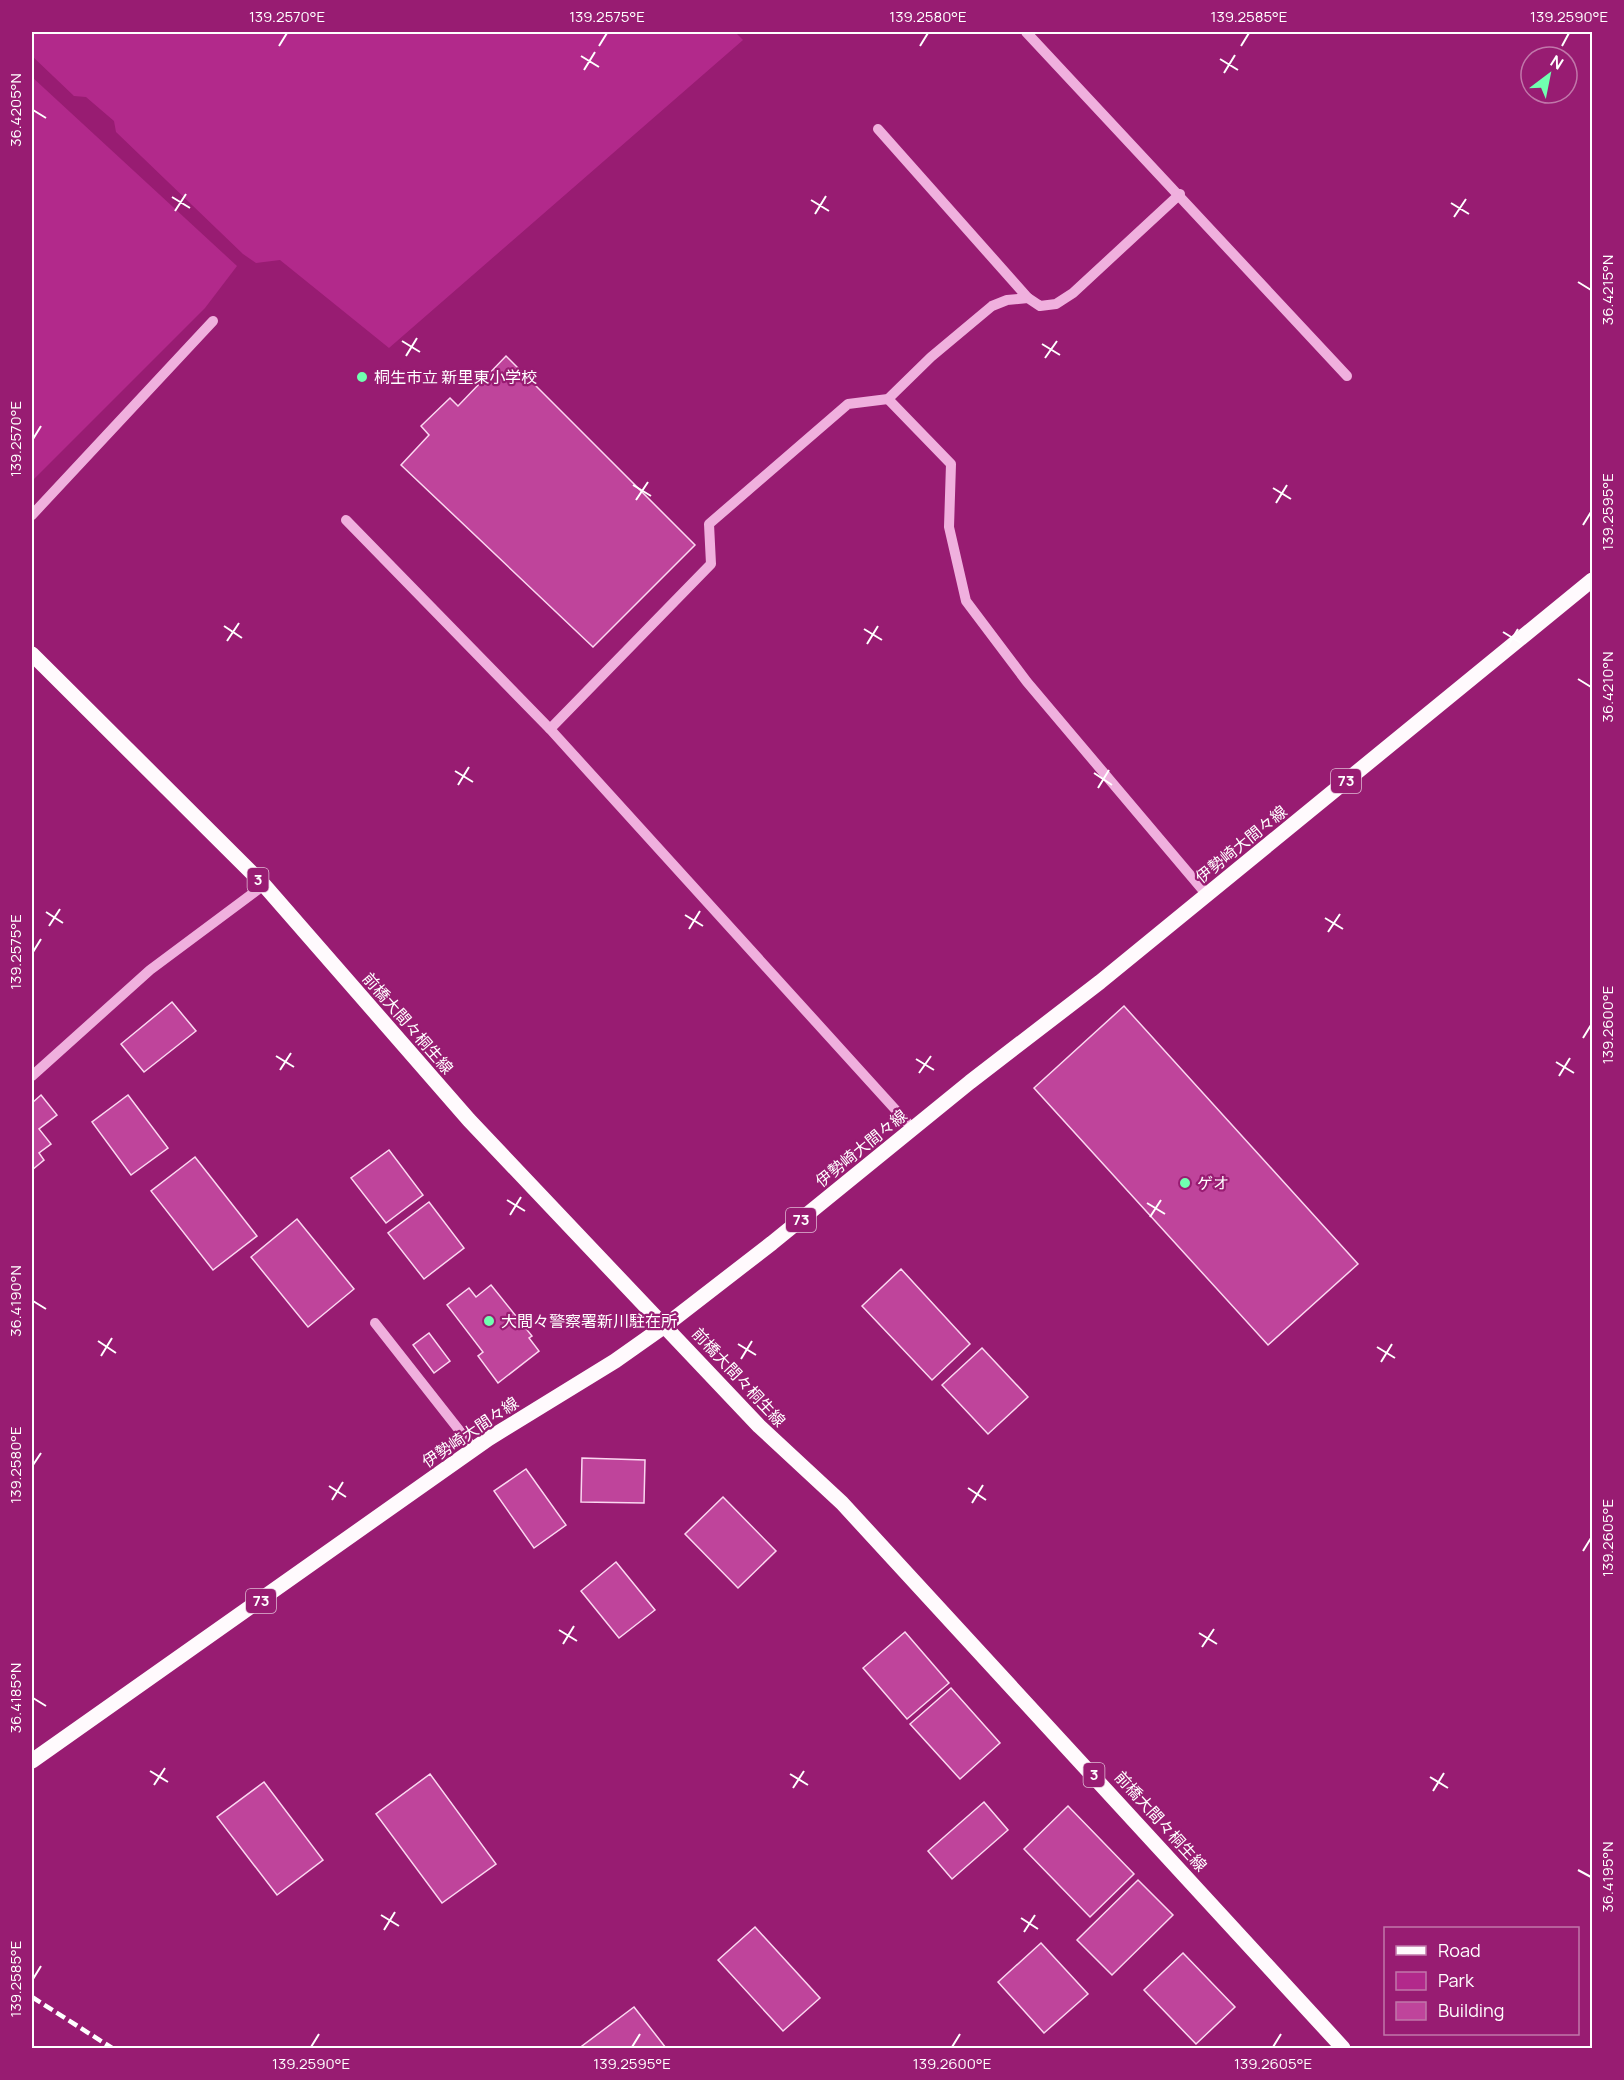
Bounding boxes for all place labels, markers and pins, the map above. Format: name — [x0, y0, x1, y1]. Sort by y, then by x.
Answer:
place label: 桐生市立 新里東小学校 — [374, 366, 537, 388]
marker: 桐生市立 新里東小学校 — [355, 370, 369, 384]
place label: ゲオ — [1197, 1172, 1229, 1194]
marker: ゲオ — [1178, 1176, 1192, 1190]
place label: 大間々警察署新川駐在所 — [501, 1310, 677, 1332]
marker: 大間々警察署新川駐在所 — [482, 1314, 496, 1328]

